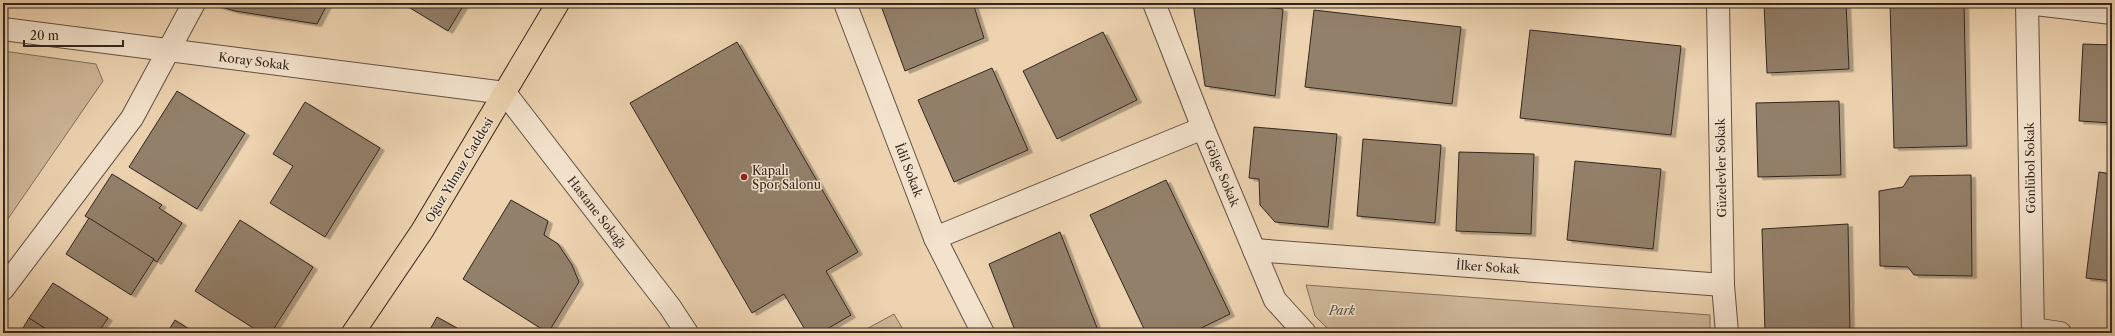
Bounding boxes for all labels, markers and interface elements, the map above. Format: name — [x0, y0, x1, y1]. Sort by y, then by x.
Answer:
scale bar — [24, 22, 123, 48]
text: 20 m — [30, 28, 59, 43]
street label: Koray Sokak — [218, 49, 291, 73]
street label: Oğuz Yılmaz Caddesi — [422, 114, 496, 225]
street label: Güzelevler Sokak — [1713, 117, 1729, 218]
street label: Gönlübol Sokak — [2022, 121, 2038, 214]
street label: Gölge Sokak — [1201, 137, 1243, 210]
street label: İdil Sokak — [892, 141, 927, 200]
place label: Kapalı Spor Salonu — [752, 163, 822, 192]
marker: Kapalı Spor Salonu — [739, 172, 749, 182]
street label: Hastane Sokağı — [564, 173, 630, 251]
street label: İlker Sokak — [1456, 256, 1521, 277]
park label: Park — [1328, 303, 1356, 318]

